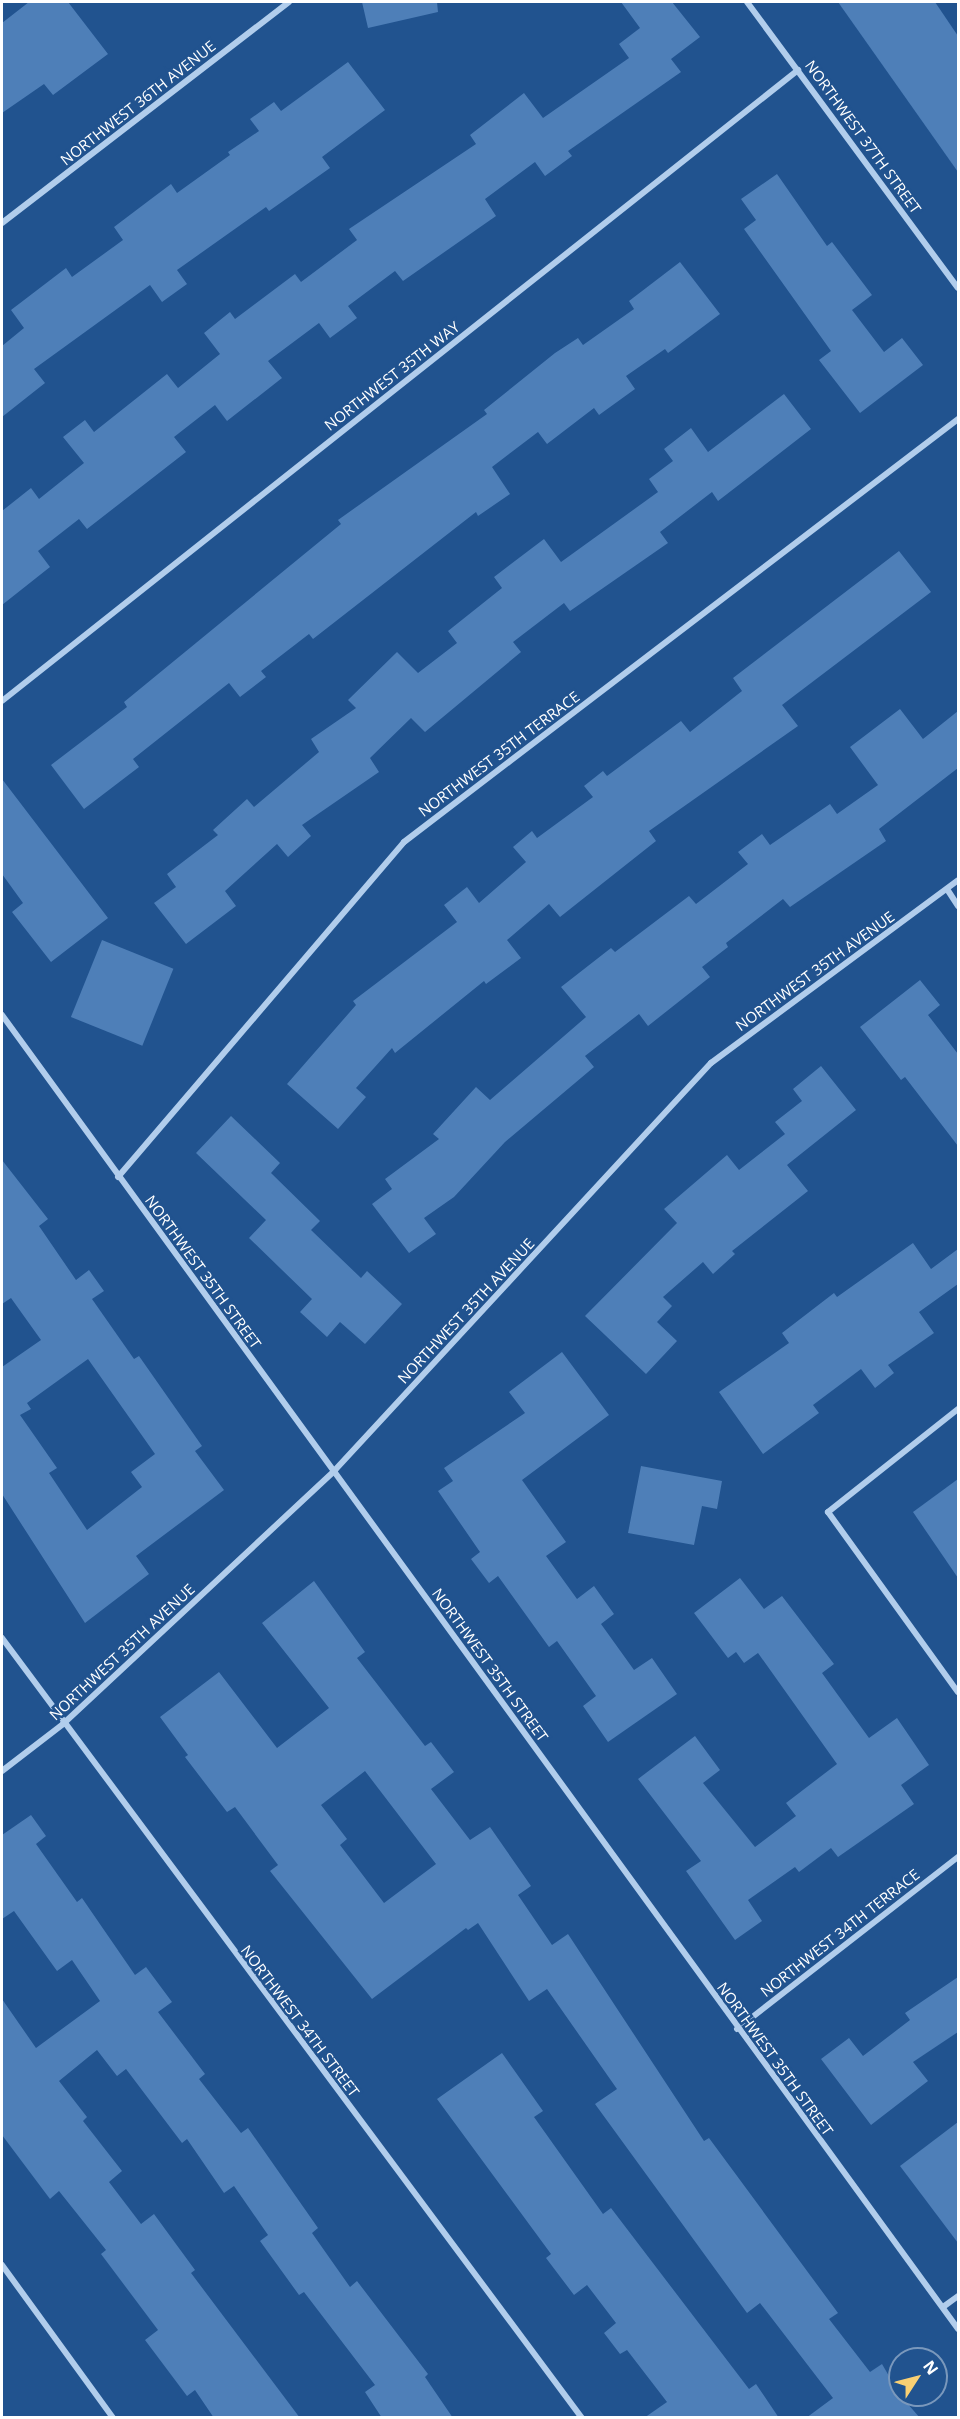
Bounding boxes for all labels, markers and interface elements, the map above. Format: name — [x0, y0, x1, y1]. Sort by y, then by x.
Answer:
street label: NORTHWEST 36TH AVENUE — [57, 37, 219, 169]
street label: NORTHWEST 37TH STREET — [801, 57, 925, 217]
street label: NORTHWEST 35TH WAY — [321, 318, 463, 434]
street label: NORTHWEST 35TH TERRACE — [415, 688, 583, 820]
street label: NORTHWEST 35TH AVENUE — [732, 907, 898, 1035]
street label: NORTHWEST 35TH STREET — [141, 1192, 265, 1352]
street label: NORTHWEST 35TH AVENUE — [394, 1235, 538, 1387]
street label: NORTHWEST 35TH AVENUE — [46, 1580, 198, 1724]
street label: NORTHWEST 35TH STREET — [428, 1585, 552, 1745]
street label: NORTHWEST 34TH TERRACE — [757, 1865, 923, 2001]
street label: NORTHWEST 34TH STREET — [237, 1942, 363, 2100]
street label: NORTHWEST 35TH STREET — [713, 1979, 837, 2139]
north arrow — [888, 2347, 948, 2407]
text: N — [918, 2356, 944, 2379]

